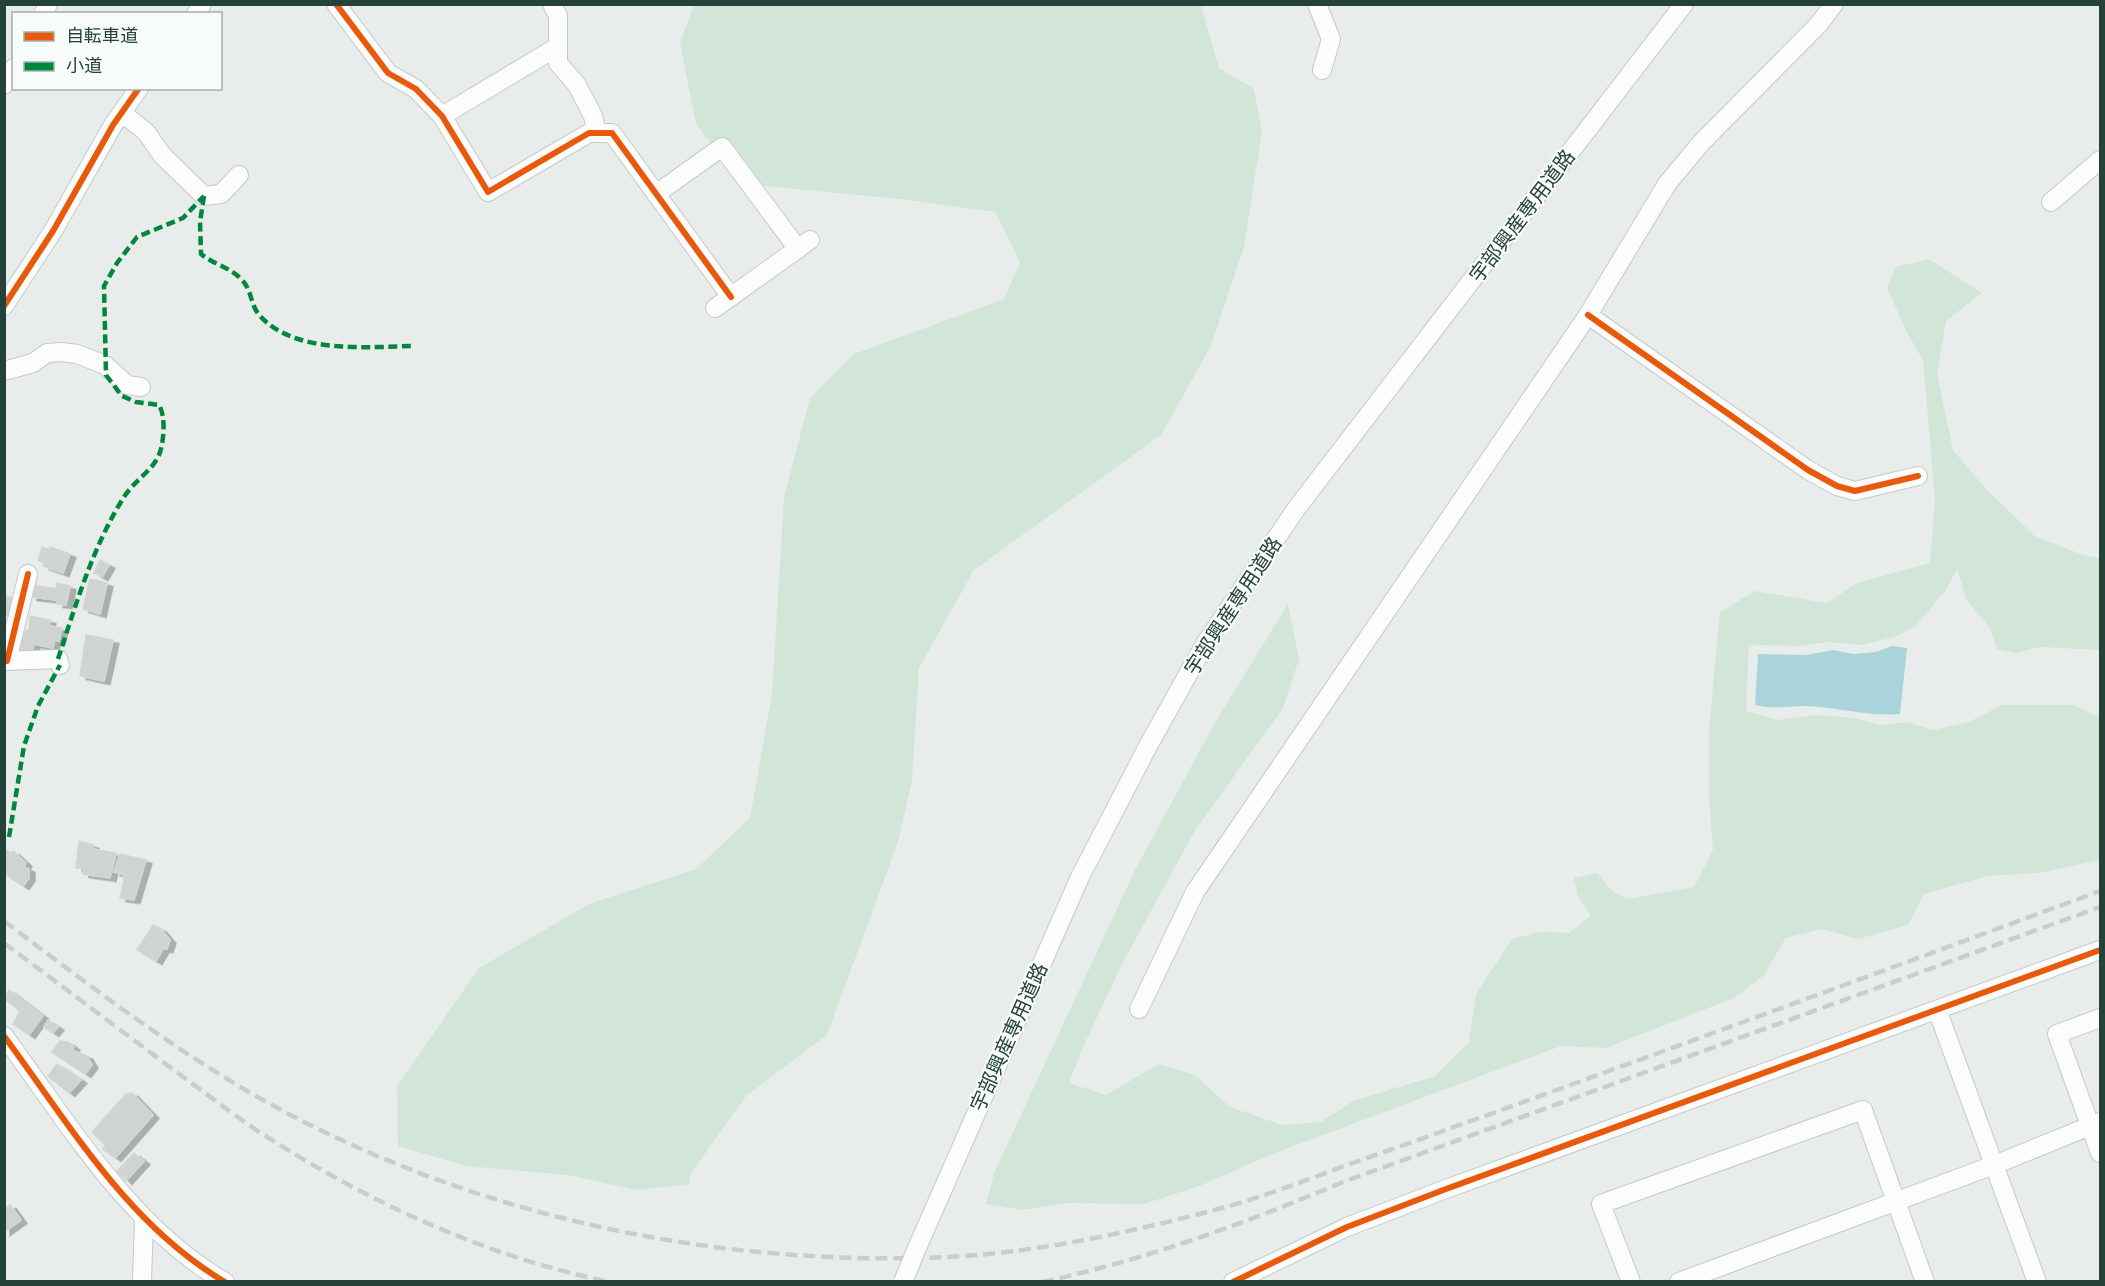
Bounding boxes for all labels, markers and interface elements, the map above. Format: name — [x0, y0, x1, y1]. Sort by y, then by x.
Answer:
legend — [12, 12, 222, 90]
text: 自転車道 — [66, 25, 138, 47]
text: 小道 — [66, 55, 102, 77]
street label: 宇部興産専用道路 — [1464, 145, 1580, 287]
street label: 宇部興産専用道路 — [1179, 532, 1287, 680]
street label: 宇部興産専用道路 — [965, 959, 1053, 1115]

